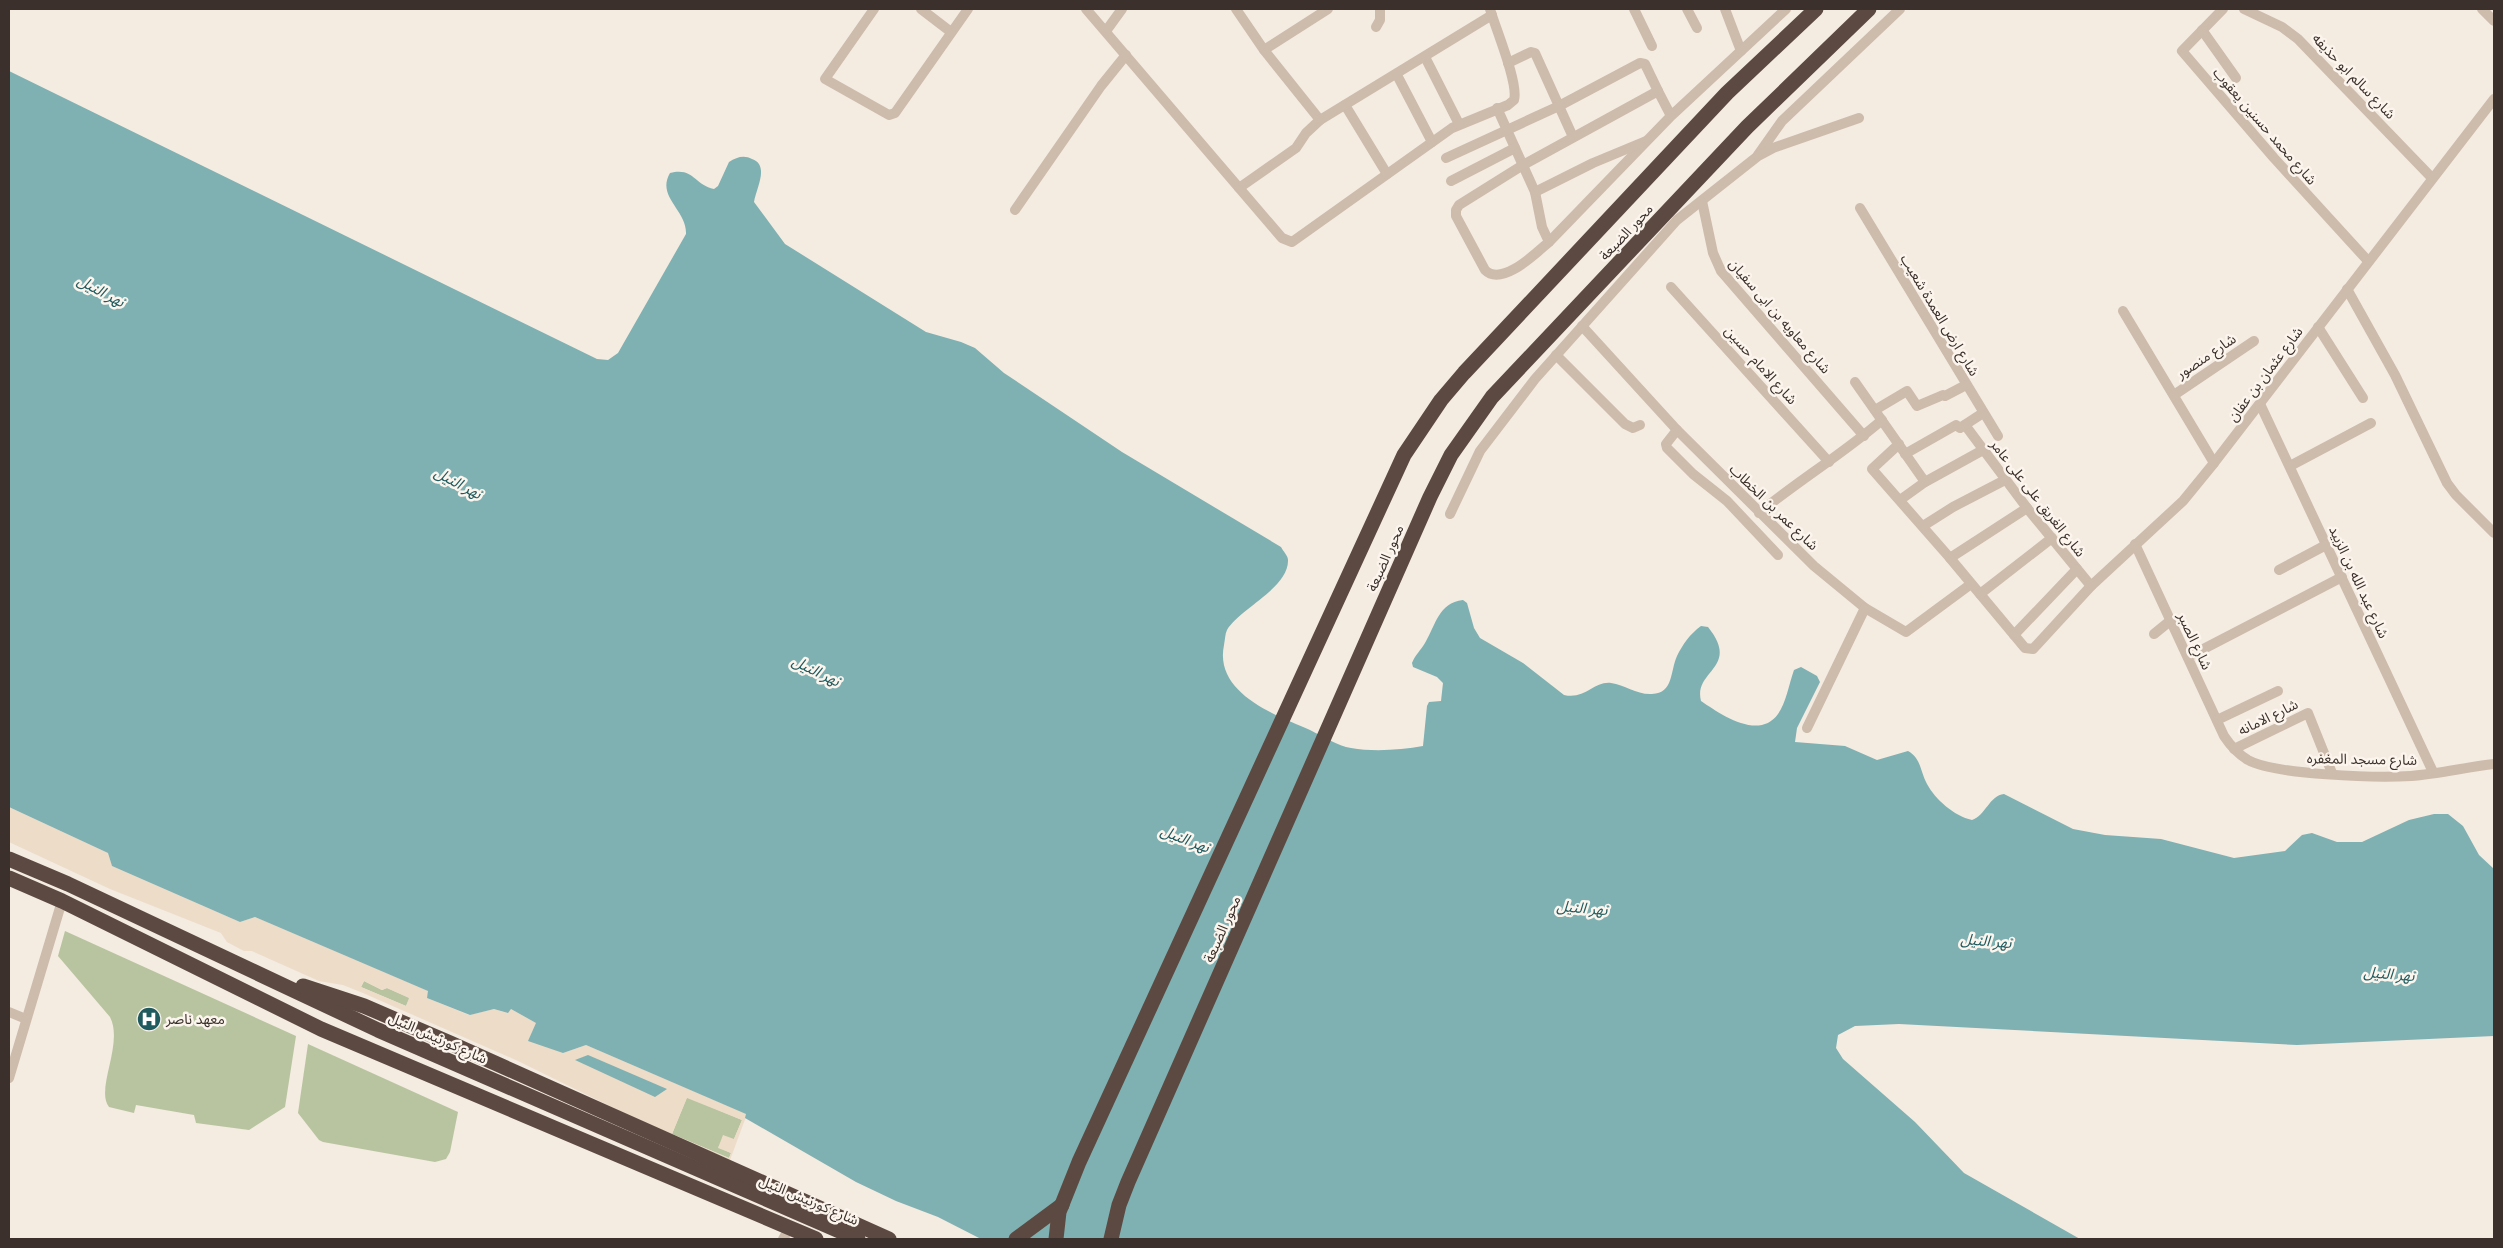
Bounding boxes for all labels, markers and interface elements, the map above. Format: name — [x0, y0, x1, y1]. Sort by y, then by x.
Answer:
street label: شارع سالم ابو حذيفه — [2307, 29, 2400, 124]
street label: شارع محمد حسنين يعقوب — [2208, 64, 2321, 190]
street label: محور الضبعة — [1595, 200, 1657, 264]
street label: شارع ارض العمدة شعيب — [1895, 251, 1984, 380]
street label: شارع معاويه بن ابى سفيان — [1724, 255, 1835, 378]
water label: نهر النيل — [74, 270, 130, 313]
street label: شارع الامام حسين — [1719, 322, 1801, 410]
street label: شارع عثمان بن عفان — [2223, 323, 2308, 426]
street label: شارع منصور — [2172, 329, 2240, 385]
street label: شارع الغريق على على عامر — [1984, 435, 2089, 562]
street label: شارع عمر بن الخطاب — [1724, 460, 1822, 556]
water label: نهر النيل — [431, 462, 487, 505]
street label: محور الضبعة — [1362, 522, 1408, 594]
street label: شارع عبد الله بن الزبيد — [2323, 523, 2393, 642]
street label: شارع الصبر — [2172, 608, 2216, 674]
water label: نهر النيل — [789, 651, 845, 692]
street label: شارع الامانه — [2235, 695, 2302, 741]
street label: شارع مسجد المغفره — [2307, 749, 2417, 771]
water label: نهر النيل — [1158, 821, 1214, 858]
street label: محور الضبعة — [1199, 893, 1245, 965]
water label: نهر النيل — [1556, 896, 1610, 920]
water label: نهر النيل — [1960, 929, 2014, 953]
water label: نهر النيل — [2363, 962, 2417, 986]
hospital icon: معهد ناصر — [136, 1006, 162, 1032]
street label: شارع كورنيش النيل — [385, 1008, 490, 1070]
place label: معهد ناصر — [165, 1010, 225, 1028]
street label: شارع كورنيش النيل — [756, 1171, 861, 1231]

